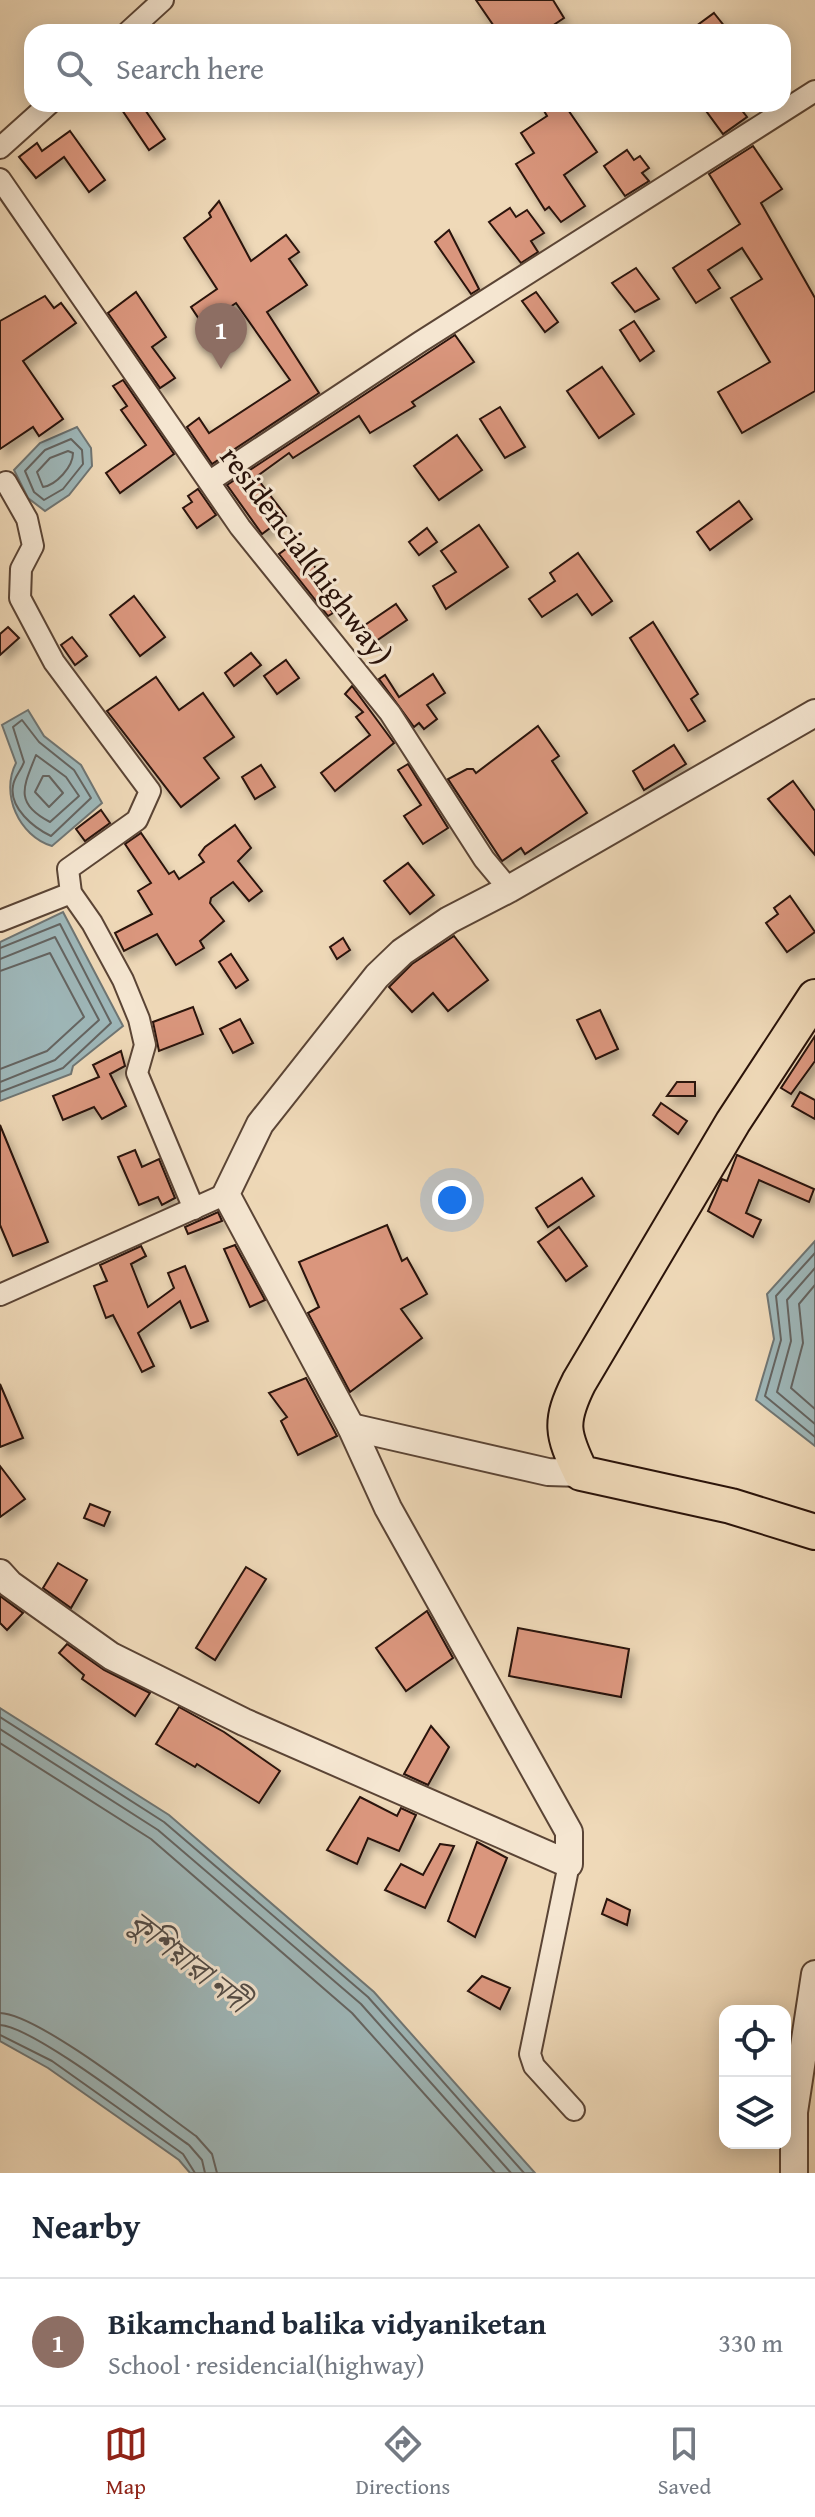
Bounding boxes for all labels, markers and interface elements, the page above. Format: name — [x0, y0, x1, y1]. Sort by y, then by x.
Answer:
search box — [24, 24, 791, 112]
icon: search — [52, 46, 96, 90]
text: Search here — [116, 46, 264, 90]
pin: 1 — [195, 303, 247, 369]
street label: residencial(highway) — [210, 436, 404, 674]
your location — [432, 1180, 472, 1220]
water label: কুশিয়ারা নদী — [119, 1899, 262, 2025]
map controls — [719, 2005, 791, 2149]
button: locate — [719, 2005, 791, 2077]
button: layers — [719, 2077, 791, 2149]
text: Nearby — [32, 2201, 141, 2250]
text: Bikamchand balika vidyaniketan — [108, 2301, 546, 2345]
text: 1 — [51, 2323, 65, 2362]
text: 330 m — [718, 2323, 783, 2362]
text: School · residencial(highway) — [108, 2345, 425, 2384]
tab: Map — [104, 2422, 148, 2502]
tab: Directions — [356, 2422, 450, 2502]
tab: Saved — [658, 2422, 711, 2502]

